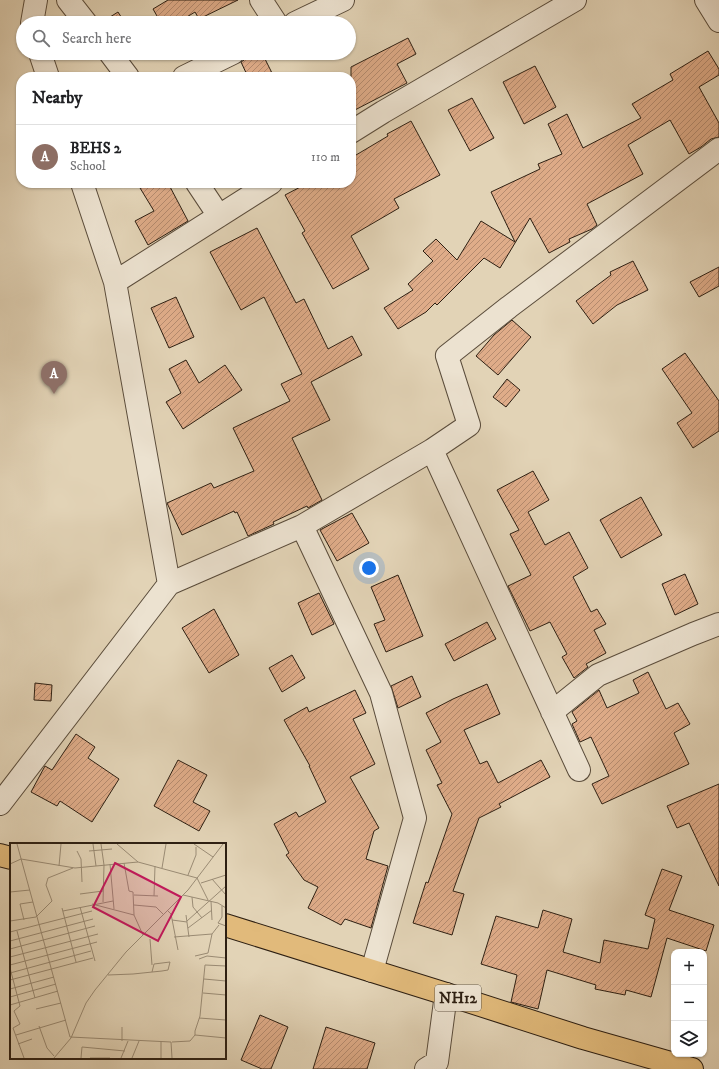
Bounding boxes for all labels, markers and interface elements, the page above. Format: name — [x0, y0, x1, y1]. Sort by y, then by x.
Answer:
search box — [16, 16, 356, 60]
icon: search — [30, 27, 52, 49]
text: Search here — [62, 29, 131, 48]
text: Nearby — [32, 87, 82, 109]
text: BEHS 2 — [70, 139, 121, 158]
text: A — [41, 149, 49, 165]
text: 110 m — [311, 149, 340, 165]
text: School — [70, 158, 106, 174]
pin: A — [41, 361, 67, 394]
your location — [359, 558, 379, 578]
inset map — [10, 843, 226, 1059]
map controls — [671, 949, 707, 1057]
button: + — [671, 949, 707, 985]
road number: NH12 — [435, 985, 481, 1011]
button: − — [671, 985, 707, 1021]
button: layers — [671, 1021, 707, 1057]

